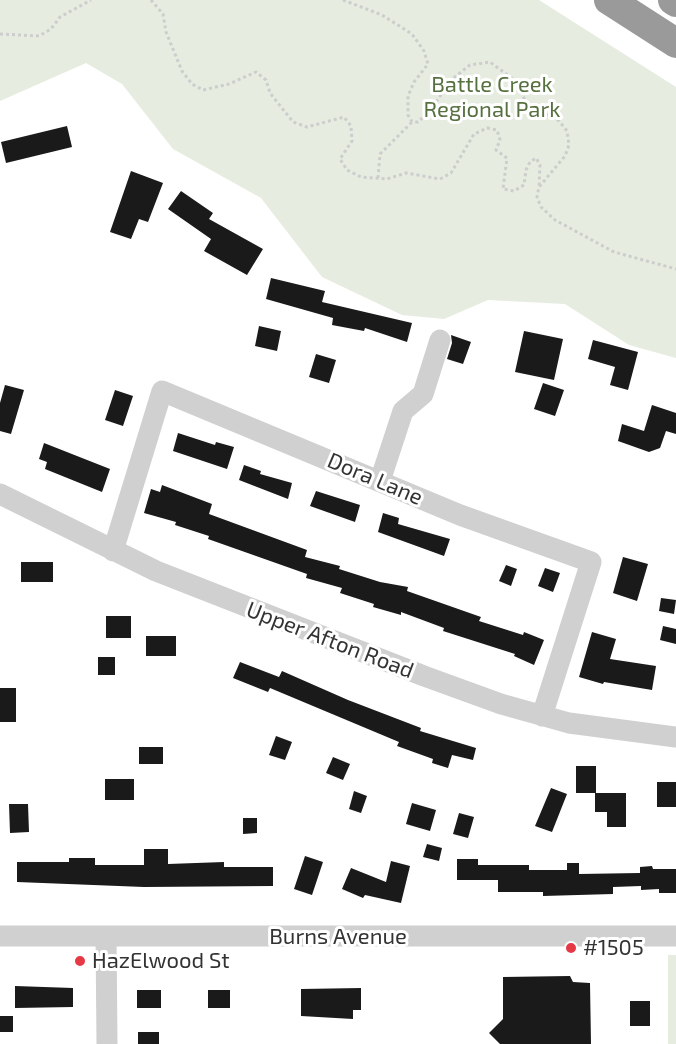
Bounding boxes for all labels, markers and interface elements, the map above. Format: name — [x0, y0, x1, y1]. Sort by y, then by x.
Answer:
park label: Battle Creek Regional Park — [424, 72, 560, 124]
street label: Dora Lane — [323, 447, 427, 511]
street label: Upper Afton Road — [243, 596, 417, 684]
street label: Burns Avenue — [269, 924, 407, 950]
place label: #1505 — [583, 935, 644, 961]
marker: #1505 — [564, 941, 578, 955]
place label: HazElwood St — [92, 948, 230, 974]
marker: HazElwood St — [73, 954, 87, 968]

